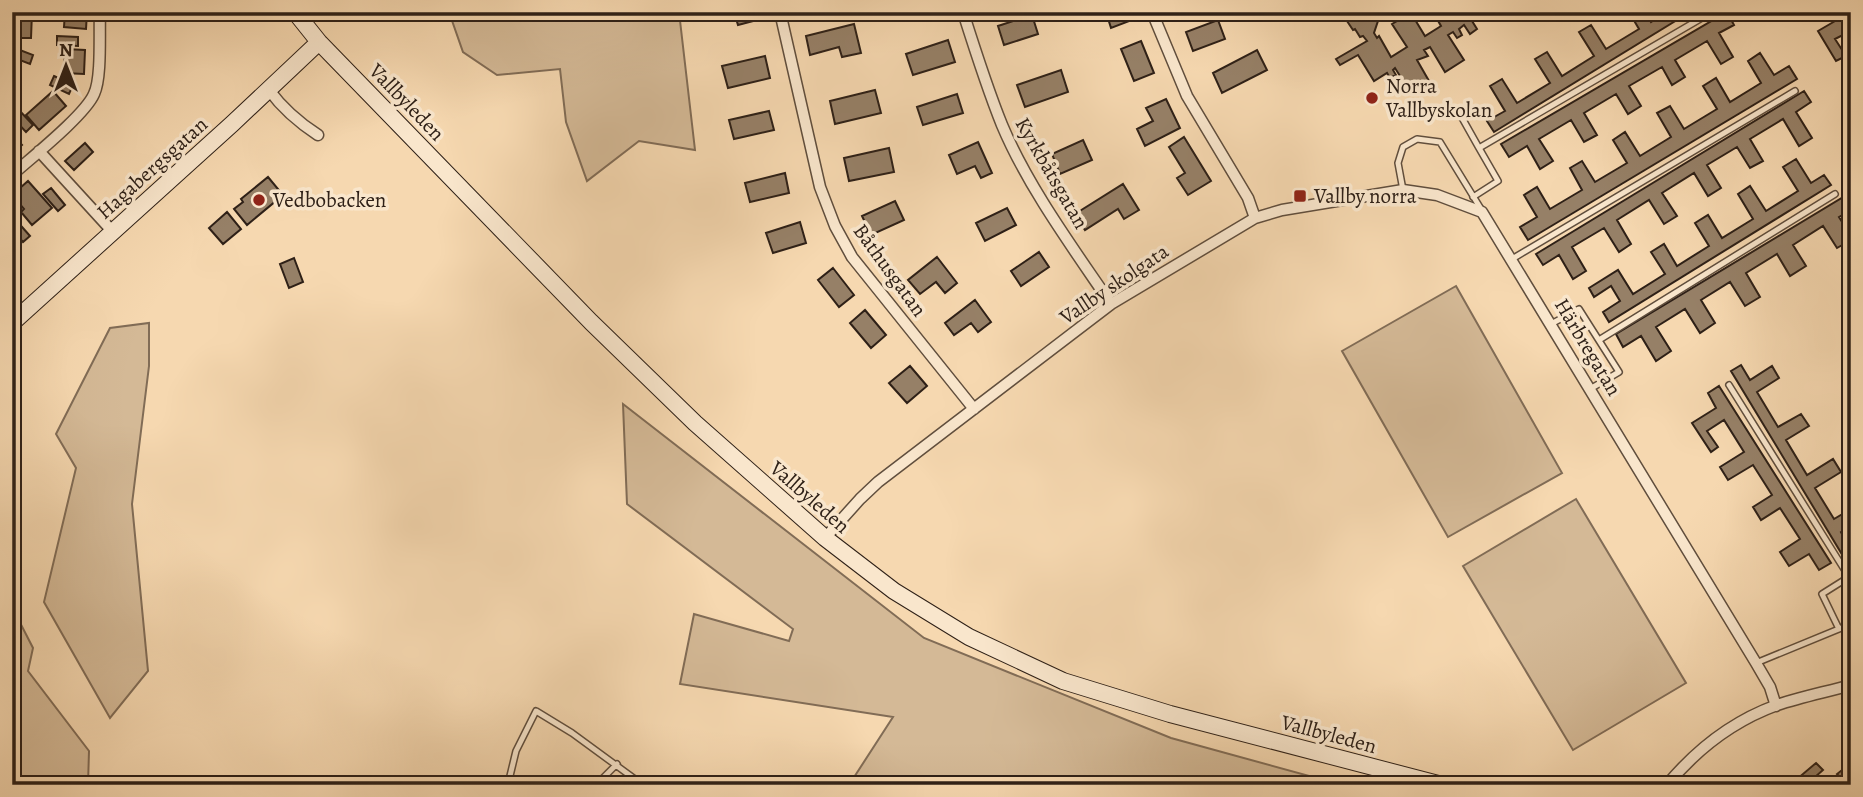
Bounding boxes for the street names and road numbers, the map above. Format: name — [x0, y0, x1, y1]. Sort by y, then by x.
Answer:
street label: Vallbyleden — [362, 56, 451, 147]
street label: Hagabergsgatan — [90, 111, 214, 225]
street label: Kyrkbåtsgatan — [1009, 112, 1095, 234]
street label: Båthusgatan — [847, 218, 933, 322]
street label: Vallby skolgata — [1053, 237, 1174, 331]
street label: Härbregatan — [1548, 293, 1628, 401]
street label: Vallbyleden — [763, 454, 856, 540]
street label: Vallbyleden — [1277, 708, 1380, 760]

